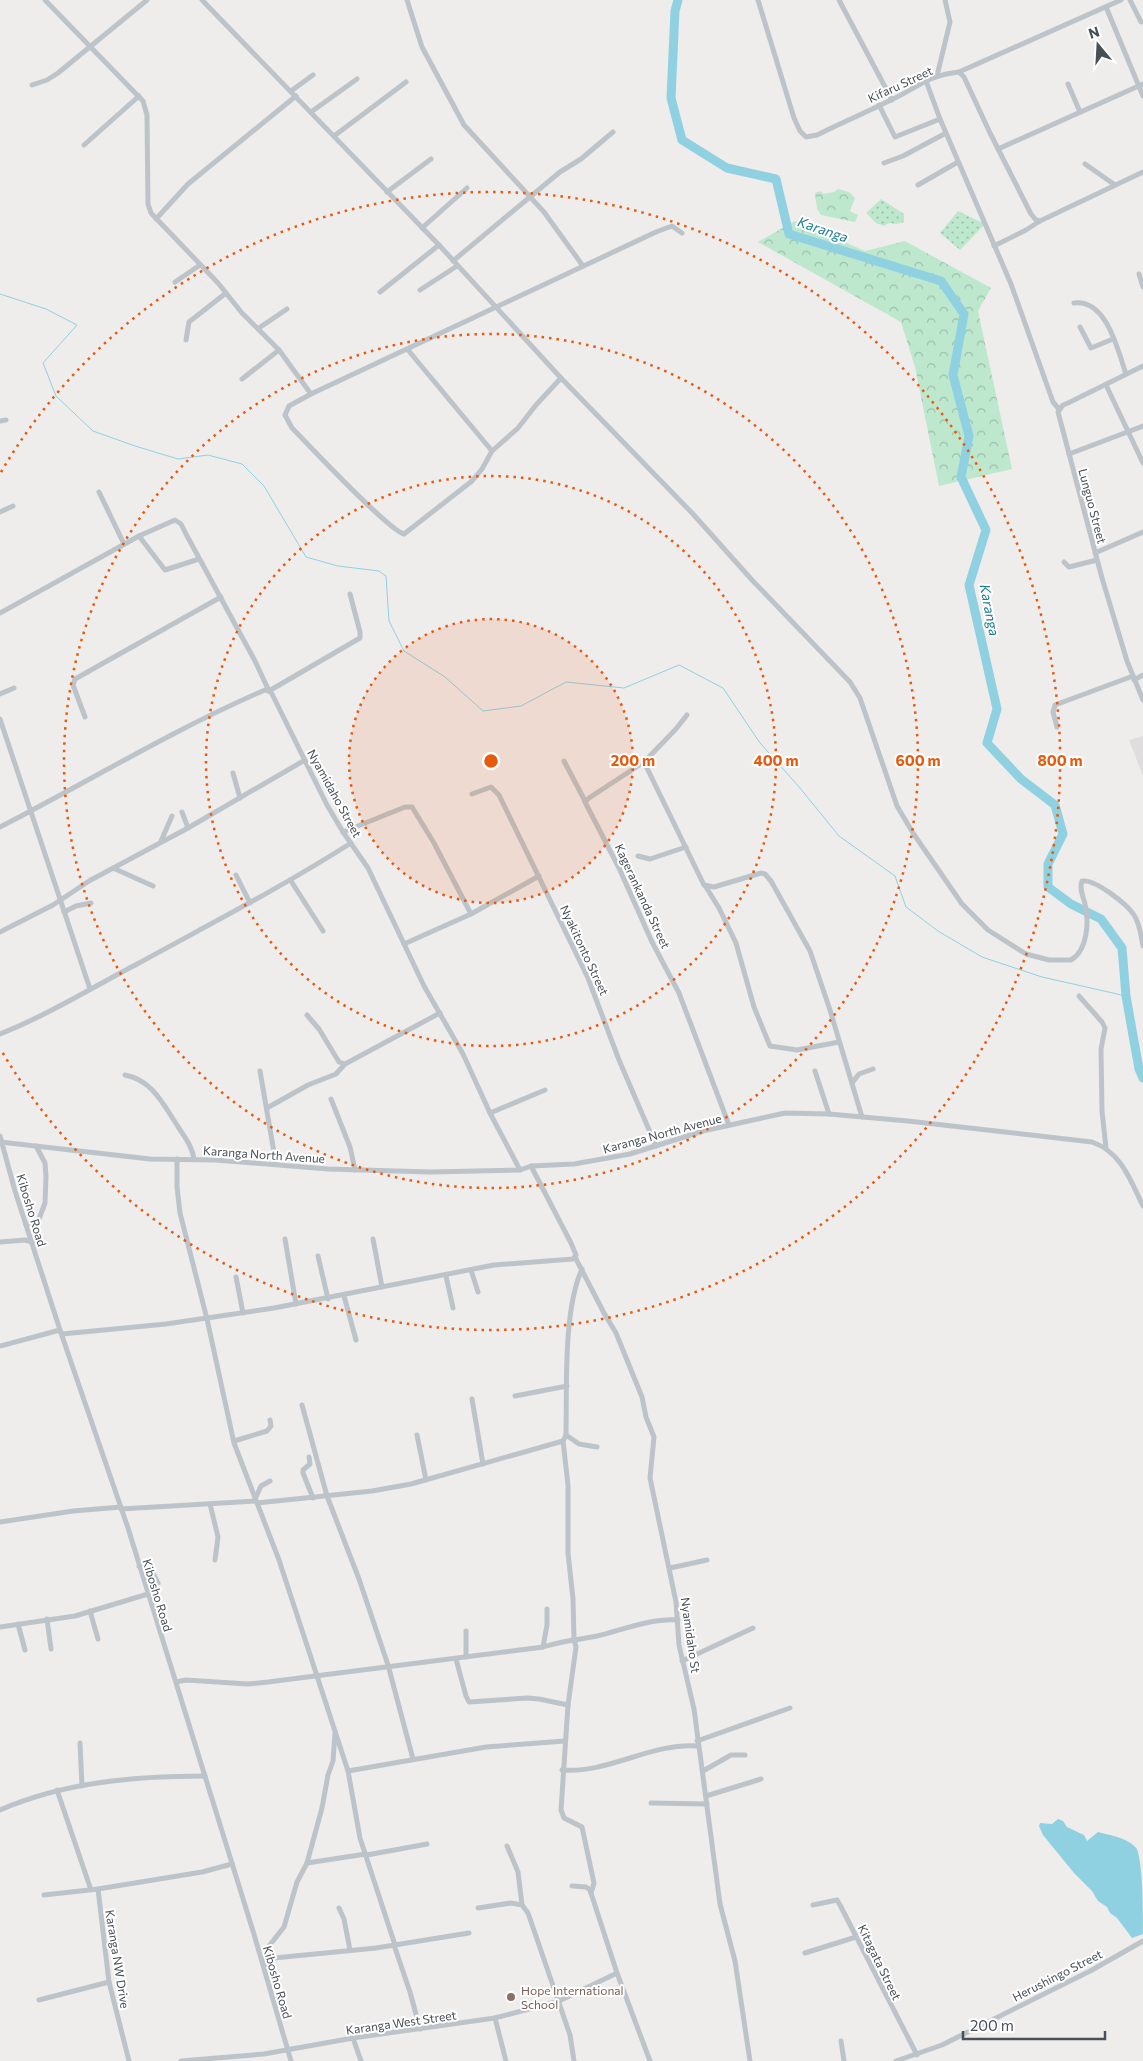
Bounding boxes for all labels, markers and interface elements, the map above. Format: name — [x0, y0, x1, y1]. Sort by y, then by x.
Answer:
north arrow — [1073, 20, 1123, 70]
text: N — [1086, 22, 1101, 42]
street label: Kifaru Street — [865, 63, 935, 105]
water label: Karanga — [795, 212, 851, 246]
street label: Lunguo Street — [1076, 467, 1110, 545]
water label: Karanga — [977, 583, 1003, 637]
street label: Nyamidaho Street — [305, 747, 365, 840]
text: 200 m — [611, 751, 655, 769]
text: 400 m — [753, 751, 799, 769]
text: 600 m — [895, 751, 941, 769]
text: 800 m — [1037, 751, 1083, 769]
centre of rings — [482, 752, 500, 770]
street label: Kagerankanda Street — [613, 841, 673, 951]
street label: Nyakitonto Street — [558, 903, 612, 997]
street label: Karanga North Avenue — [601, 1110, 723, 1156]
street label: Karanga North Avenue — [203, 1143, 325, 1165]
street label: Kibosho Road — [14, 1172, 50, 1248]
street label: Kibosho Road — [140, 1557, 176, 1633]
street label: Nyamidaho St — [679, 1596, 703, 1674]
street label: Karanga NW Drive — [103, 1909, 133, 2009]
street label: Kitagata Street — [856, 1922, 904, 2002]
street label: Kibosho Road — [261, 1944, 295, 2020]
street label: Herushingo Street — [1010, 1946, 1104, 2004]
place label: Hope International School — [521, 1983, 624, 2011]
marker: Hope International School — [505, 1991, 517, 2003]
street label: Karanga West Street — [345, 2007, 457, 2037]
scale bar — [963, 2008, 1106, 2040]
text: 200 m — [970, 2016, 1014, 2034]

